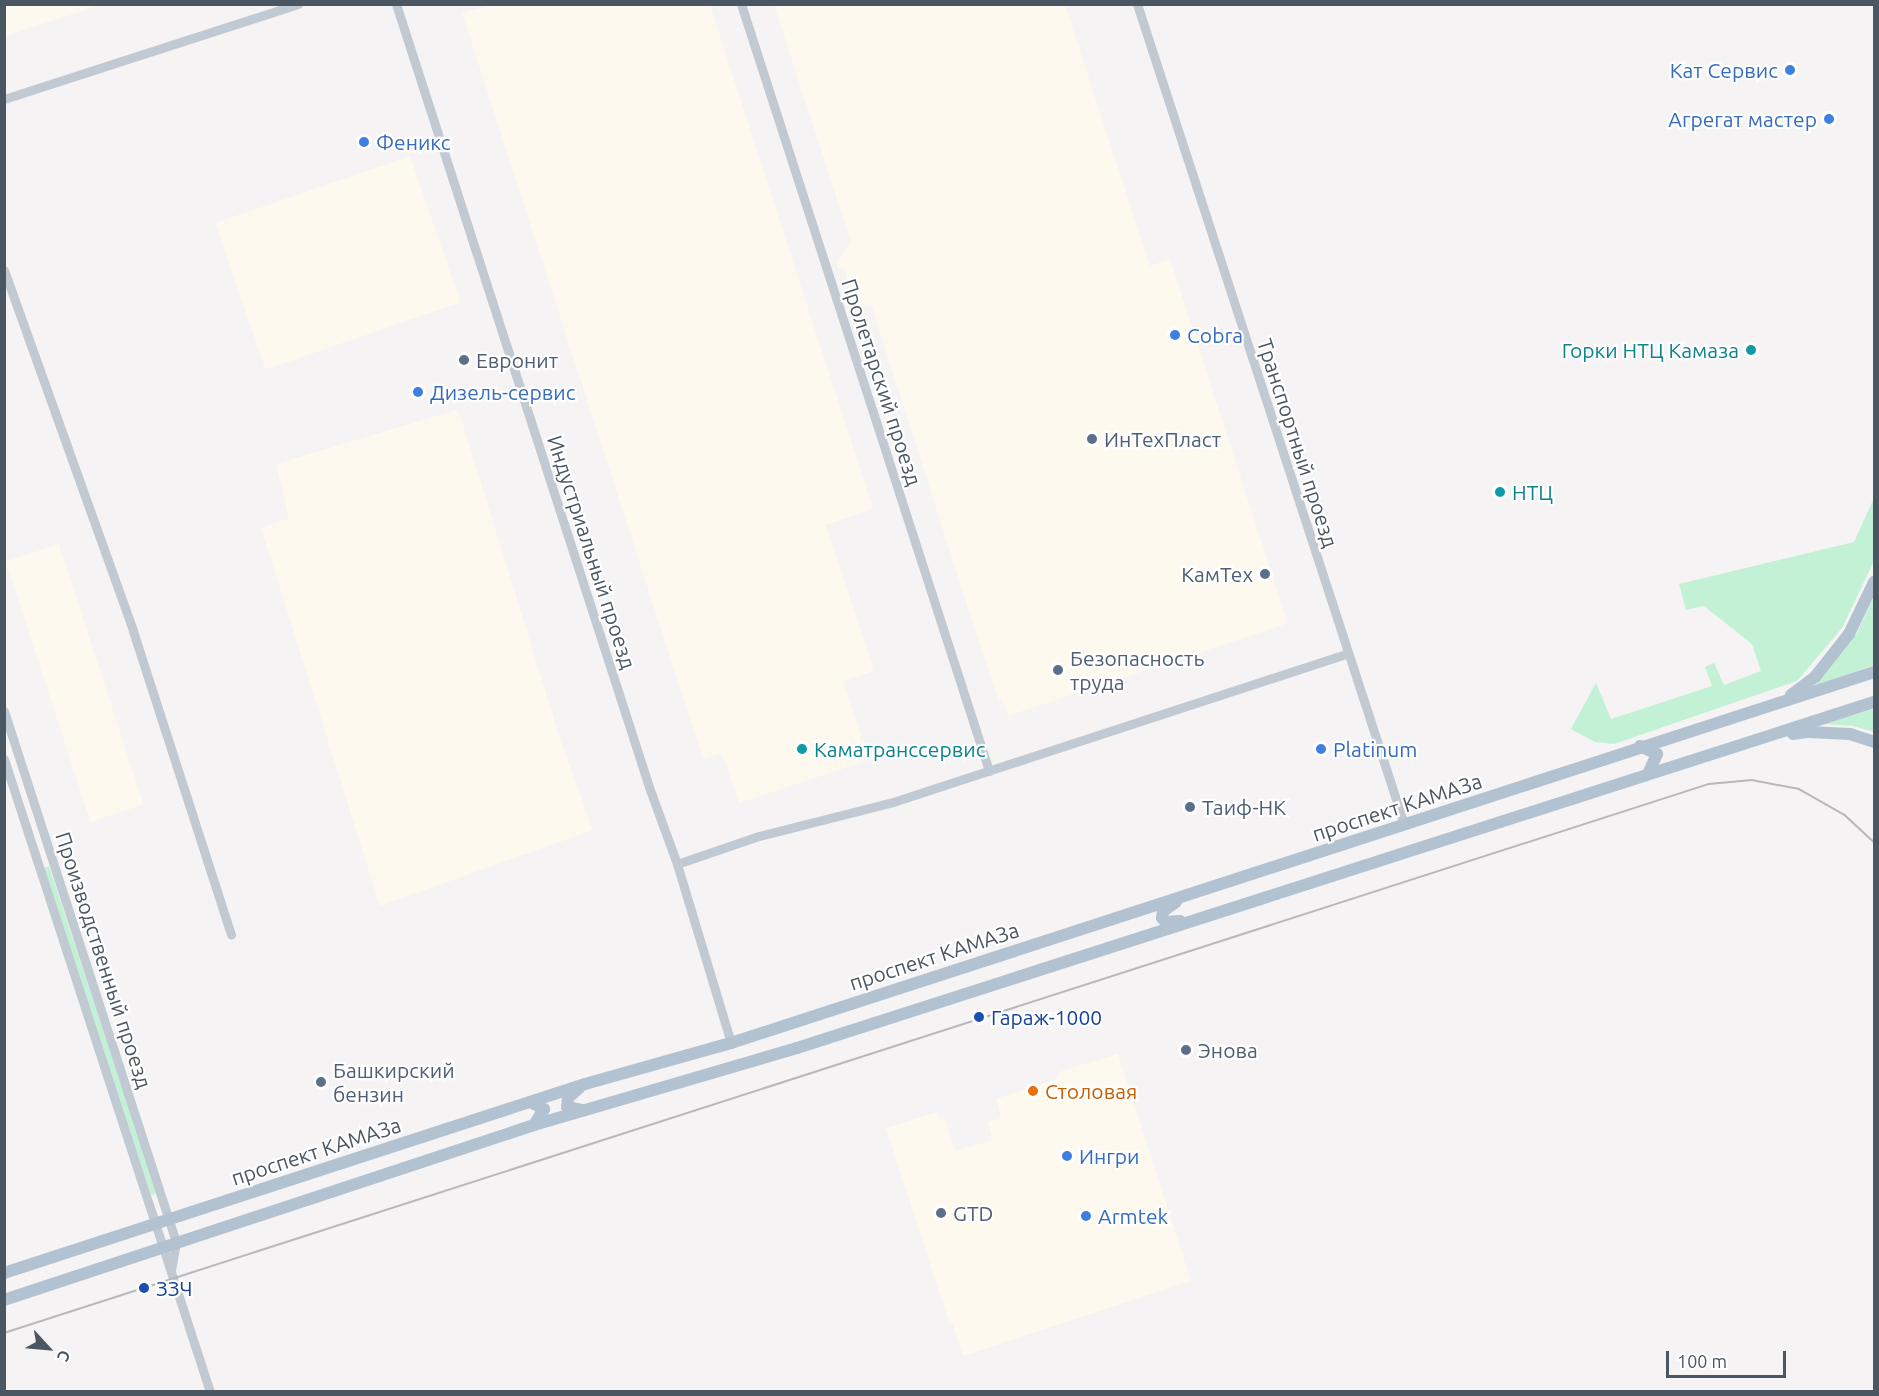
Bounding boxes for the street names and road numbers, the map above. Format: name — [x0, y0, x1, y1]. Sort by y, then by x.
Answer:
street label: Пролетарский проезд — [837, 275, 927, 489]
street label: Транспортный проезд — [1252, 335, 1344, 551]
street label: Индустриальный проезд — [542, 432, 642, 672]
street label: проспект КАМАЗа — [1309, 768, 1485, 846]
street label: Производственный проезд — [51, 829, 157, 1091]
street label: проспект КАМАЗа — [846, 917, 1022, 995]
street label: проспект КАМАЗа — [228, 1112, 404, 1190]

